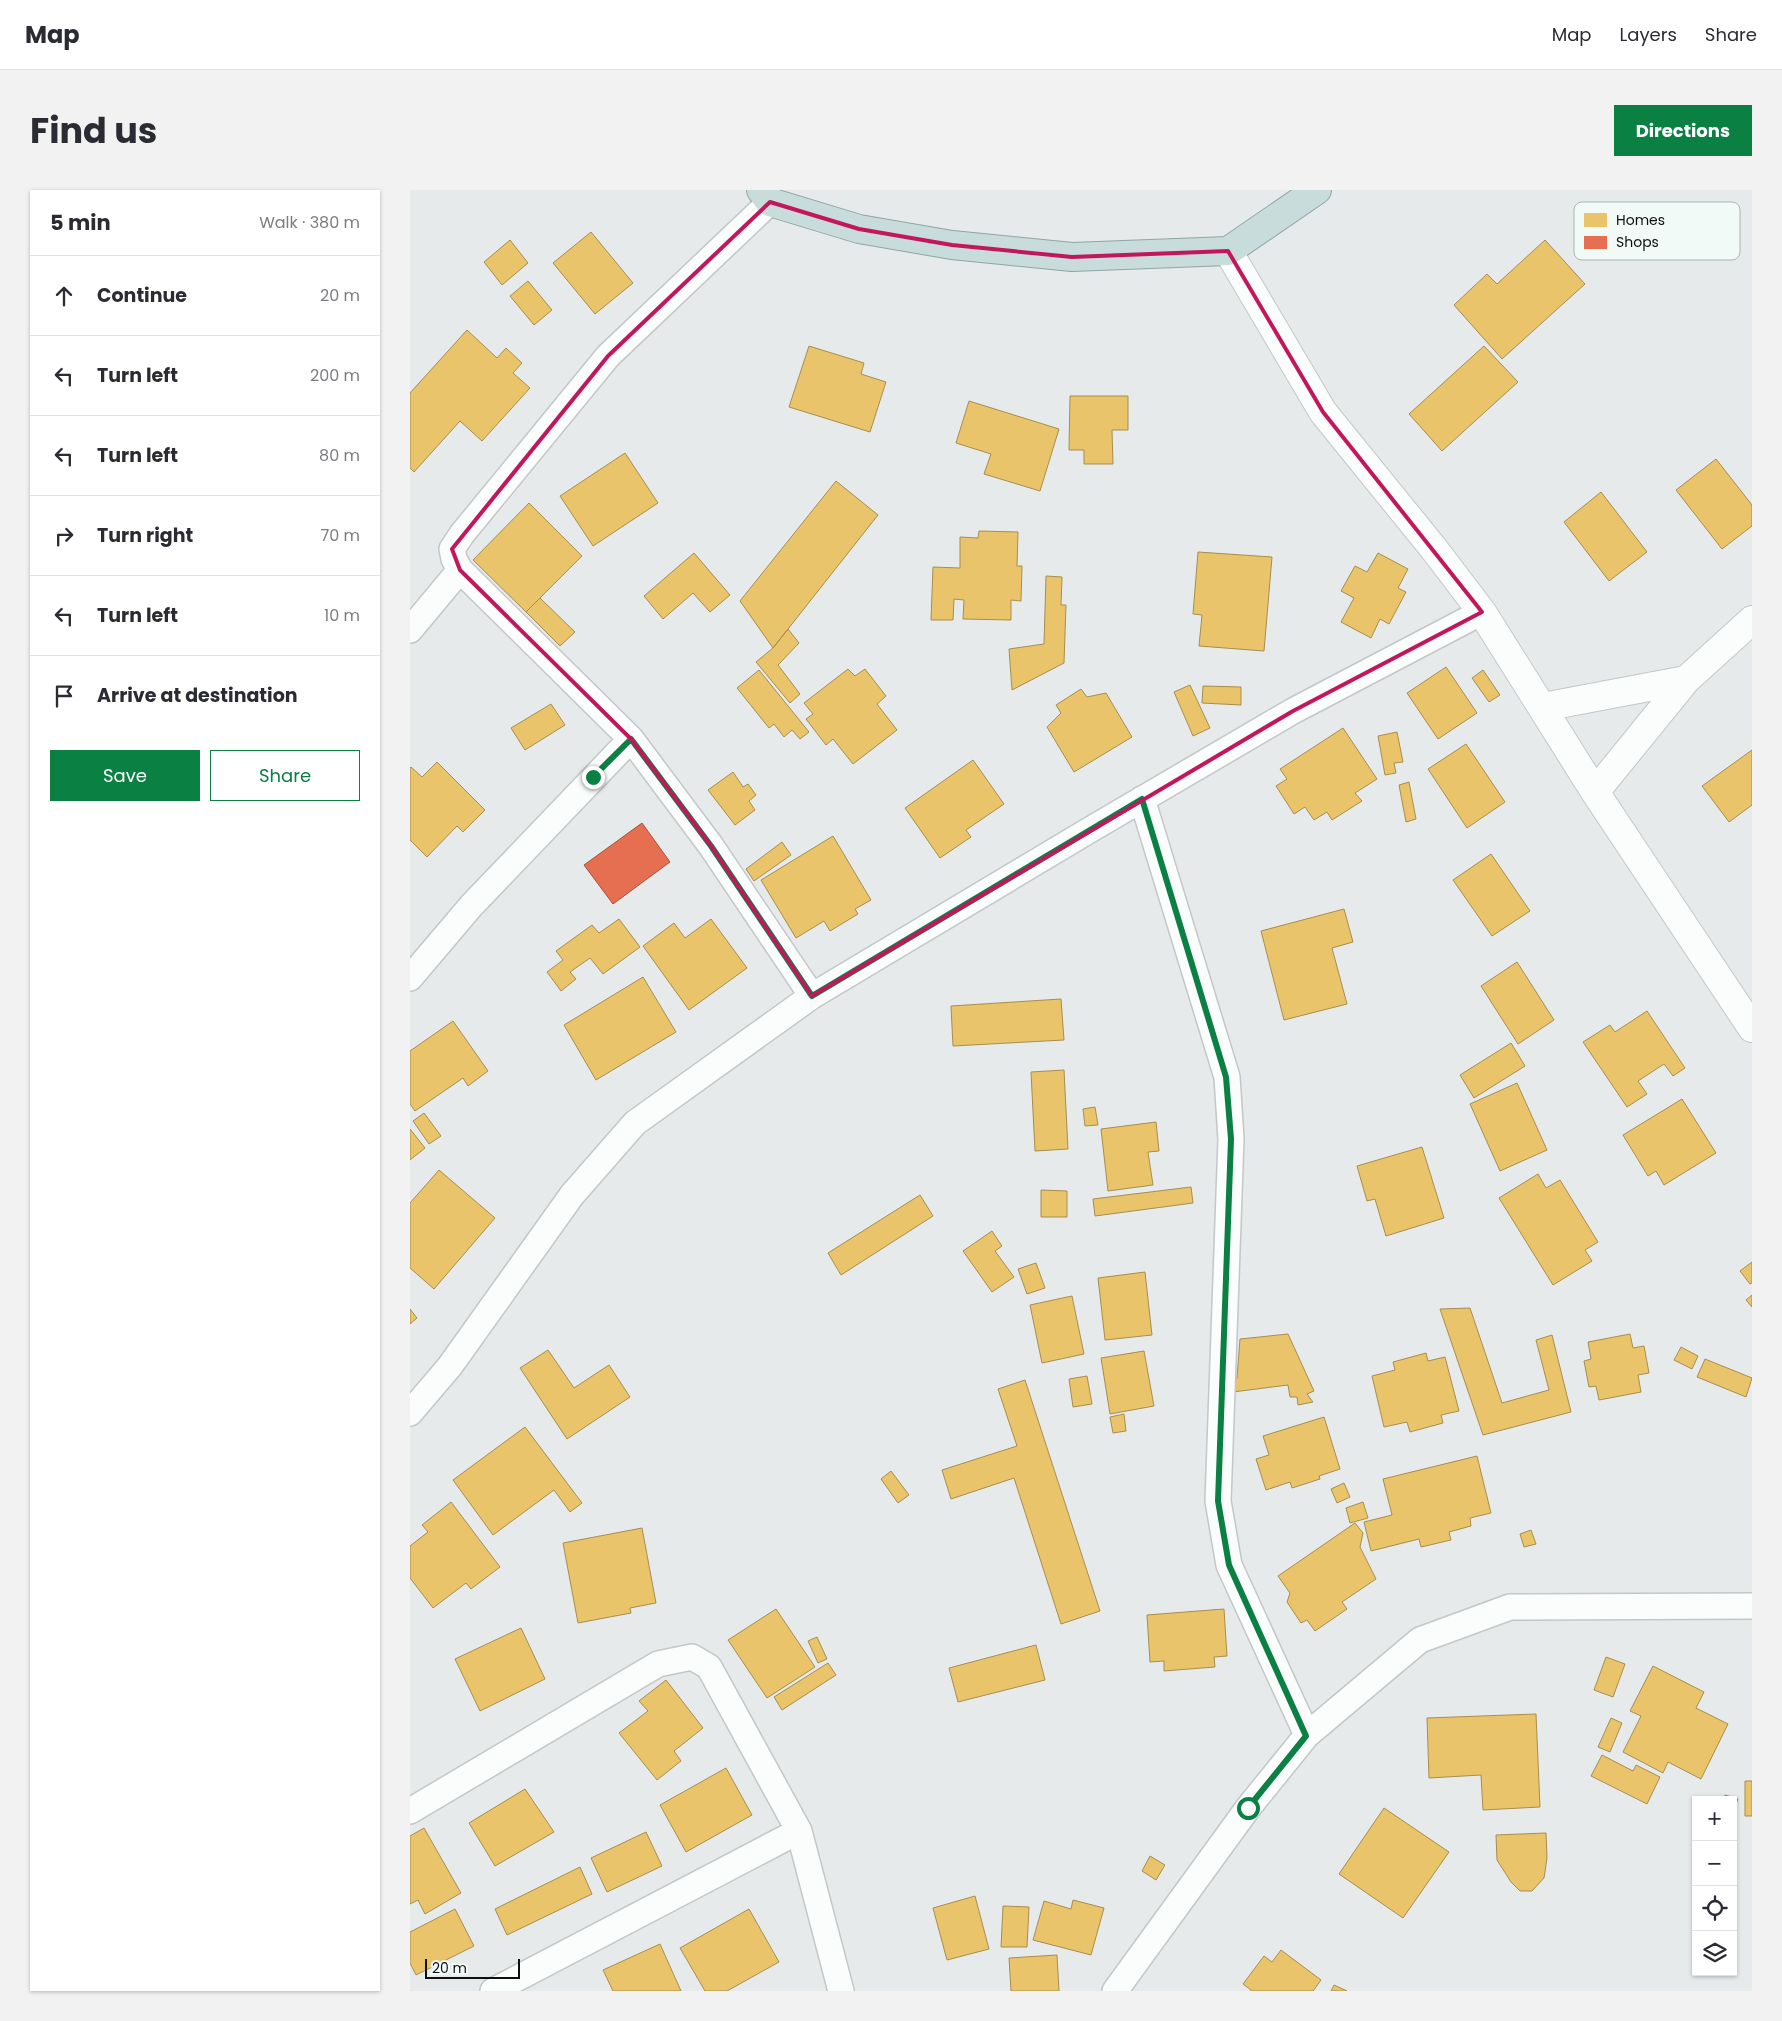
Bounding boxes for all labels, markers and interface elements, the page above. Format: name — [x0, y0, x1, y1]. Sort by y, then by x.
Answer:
text: Map — [25, 18, 80, 51]
text: Map — [1552, 22, 1592, 47]
text: Layers — [1620, 22, 1677, 47]
text: Share — [1705, 22, 1757, 47]
button: Directions — [1614, 105, 1752, 156]
text: Find us — [30, 106, 157, 155]
legend — [1574, 202, 1740, 260]
text: 5 min — [50, 208, 111, 237]
text: Homes — [1616, 210, 1665, 230]
text: Walk · 380 m — [259, 211, 360, 234]
text: Shops — [1616, 232, 1659, 252]
icon: ahead — [50, 282, 78, 310]
text: Continue — [97, 282, 187, 309]
text: 20 m — [320, 284, 360, 307]
icon: left — [50, 362, 78, 390]
text: Turn left — [97, 362, 178, 389]
text: 200 m — [310, 364, 360, 387]
icon: left — [50, 442, 78, 470]
text: Turn left — [97, 442, 178, 469]
text: 80 m — [319, 444, 360, 467]
icon: right — [50, 522, 78, 550]
text: Turn right — [97, 522, 193, 549]
text: 70 m — [320, 524, 360, 547]
icon: left — [50, 602, 78, 630]
text: Turn left — [97, 602, 178, 629]
text: 10 m — [324, 604, 360, 627]
icon: arrive — [50, 682, 78, 710]
text: Arrive at destination — [97, 682, 298, 709]
button: Save — [50, 750, 200, 801]
button: Share — [210, 750, 360, 801]
route end — [582, 766, 605, 789]
map controls — [1692, 1796, 1737, 1976]
button: + — [1692, 1796, 1737, 1841]
route start — [1237, 1797, 1260, 1820]
button: − — [1692, 1841, 1737, 1886]
button: locate — [1692, 1886, 1737, 1931]
button: layers — [1692, 1931, 1737, 1976]
scale bar — [425, 1956, 520, 1979]
text: 20 m — [432, 1958, 467, 1978]

